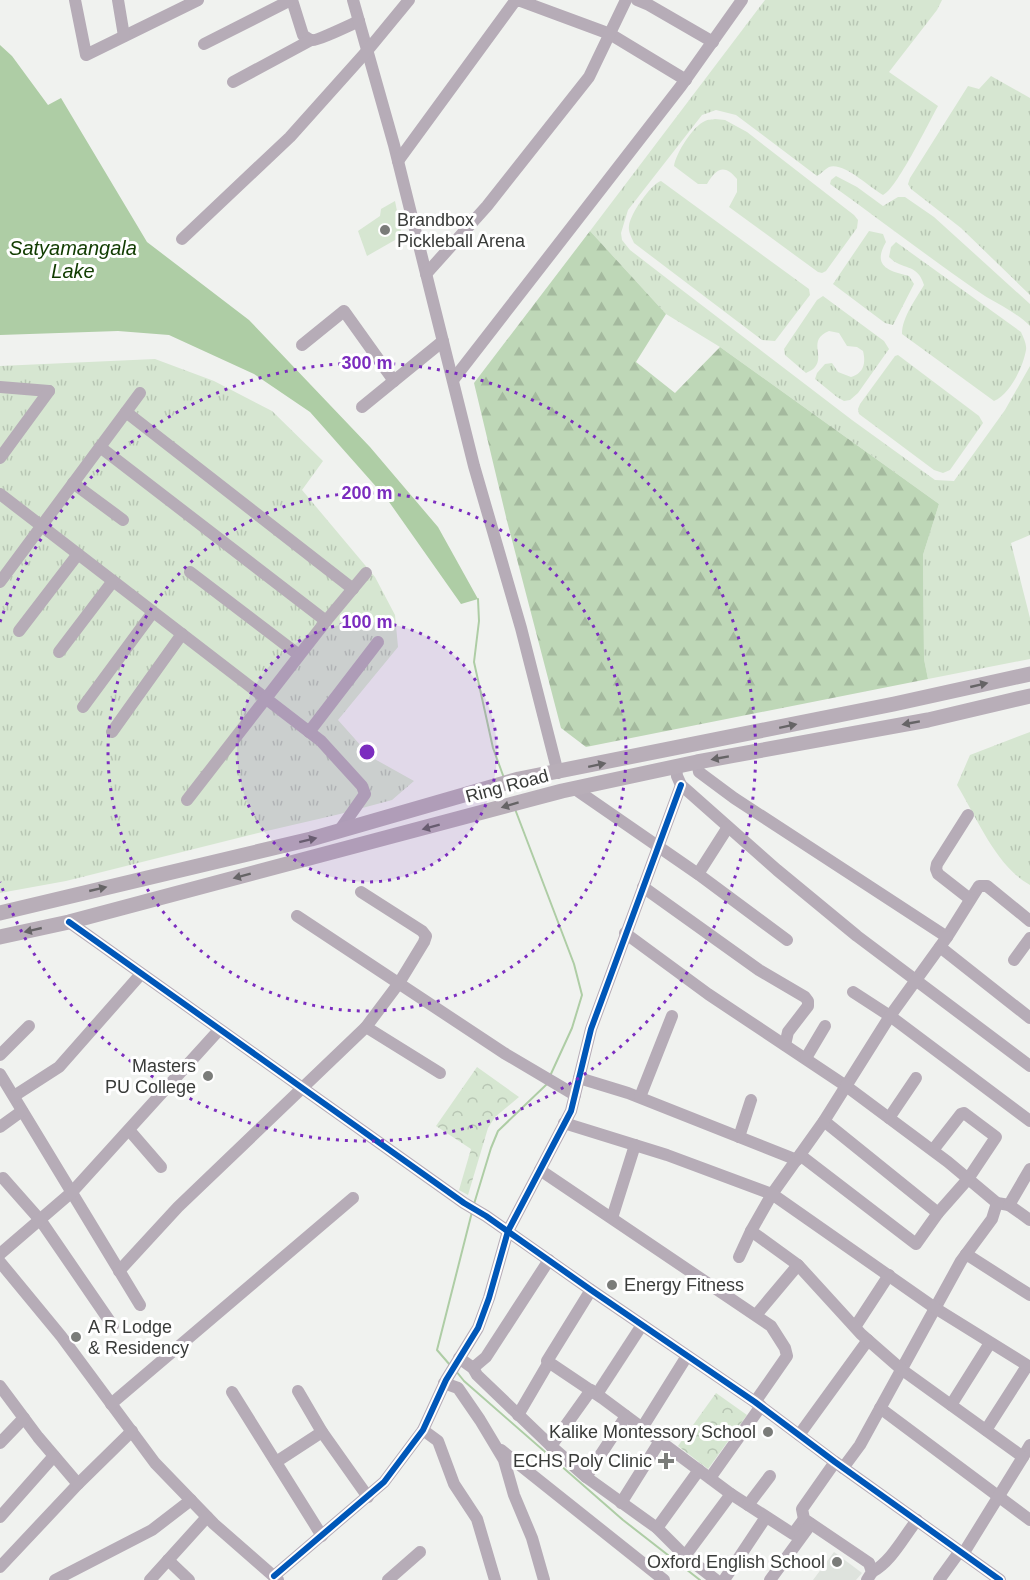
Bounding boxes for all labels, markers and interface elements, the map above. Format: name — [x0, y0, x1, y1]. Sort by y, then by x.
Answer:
place label: Brandbox Pickleball Arena — [397, 210, 526, 251]
marker: Brandbox Pickleball Arena — [378, 223, 392, 237]
water label: Satyamangala Lake — [9, 237, 137, 282]
text: 300 m — [341, 353, 393, 373]
text: 200 m — [341, 483, 393, 503]
text: 100 m — [341, 612, 393, 632]
one-way arrow — [969, 680, 988, 690]
one-way arrow — [902, 718, 921, 727]
one-way arrow — [779, 721, 798, 730]
centre of rings — [357, 742, 377, 762]
one-way arrow — [710, 754, 729, 763]
one-way arrow — [588, 760, 607, 769]
street label: Ring Road — [463, 765, 551, 807]
one-way arrow — [501, 801, 519, 810]
one-way arrow — [422, 822, 440, 832]
one-way arrow — [299, 834, 317, 844]
one-way arrow — [233, 872, 251, 882]
one-way arrow — [88, 884, 107, 894]
one-way arrow — [23, 926, 42, 935]
place label: Masters PU College — [105, 1056, 196, 1097]
marker: Masters PU College — [201, 1069, 215, 1083]
place label: Energy Fitness — [624, 1275, 744, 1295]
marker: Energy Fitness — [605, 1278, 619, 1292]
place label: A R Lodge & Residency — [88, 1317, 189, 1358]
marker: A R Lodge & Residency — [69, 1330, 83, 1344]
place label: Kalike Montessory School — [549, 1422, 756, 1442]
marker: Kalike Montessory School — [761, 1425, 775, 1439]
place label: ECHS Poly Clinic — [513, 1451, 652, 1471]
marker: ECHS Poly Clinic — [657, 1452, 675, 1470]
place label: Oxford English School — [647, 1552, 825, 1572]
marker: Oxford English School — [830, 1555, 844, 1569]

